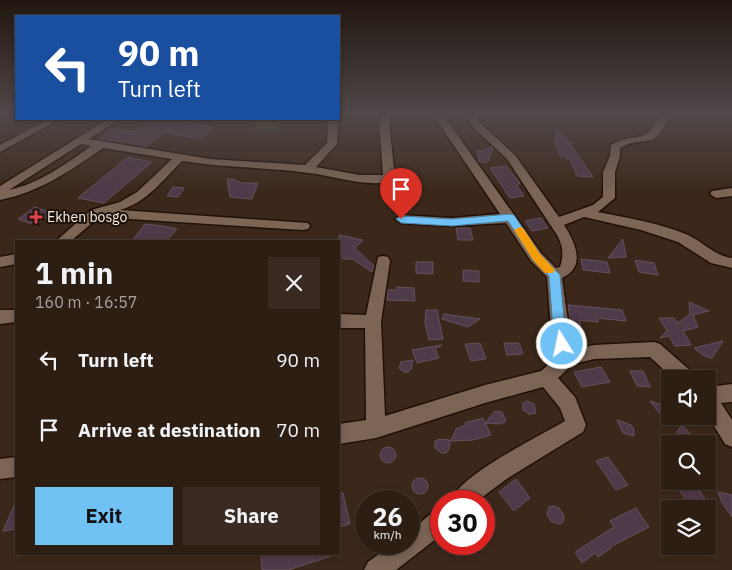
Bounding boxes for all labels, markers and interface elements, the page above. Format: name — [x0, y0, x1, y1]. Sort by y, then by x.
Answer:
text: 90 m — [118, 30, 200, 76]
icon: left — [35, 35, 100, 100]
text: Turn left — [118, 74, 201, 103]
pin — [380, 168, 422, 219]
icon: arrive — [387, 175, 415, 203]
place label: Ekhen bosgo — [47, 208, 127, 226]
marker: Ekhen bosgo — [29, 210, 43, 224]
text: 1 min — [35, 253, 113, 292]
button: close — [268, 257, 320, 309]
text: 160 m · 16:57 — [35, 292, 137, 312]
position arrow — [535, 317, 587, 369]
icon: left — [35, 346, 63, 374]
text: Turn left — [78, 348, 154, 372]
text: 90 m — [276, 348, 320, 372]
map controls — [661, 370, 716, 555]
button: sound — [661, 370, 716, 425]
icon: arrive — [35, 416, 63, 444]
text: Arrive at destination — [78, 418, 261, 442]
text: 70 m — [276, 418, 320, 442]
button: search — [661, 435, 716, 490]
button: Exit — [35, 487, 173, 545]
button: Share — [183, 487, 320, 545]
speed limit sign: 30 — [430, 490, 495, 555]
text: 26 — [372, 500, 403, 533]
button: layers — [661, 500, 716, 555]
text: km/h — [373, 527, 402, 542]

